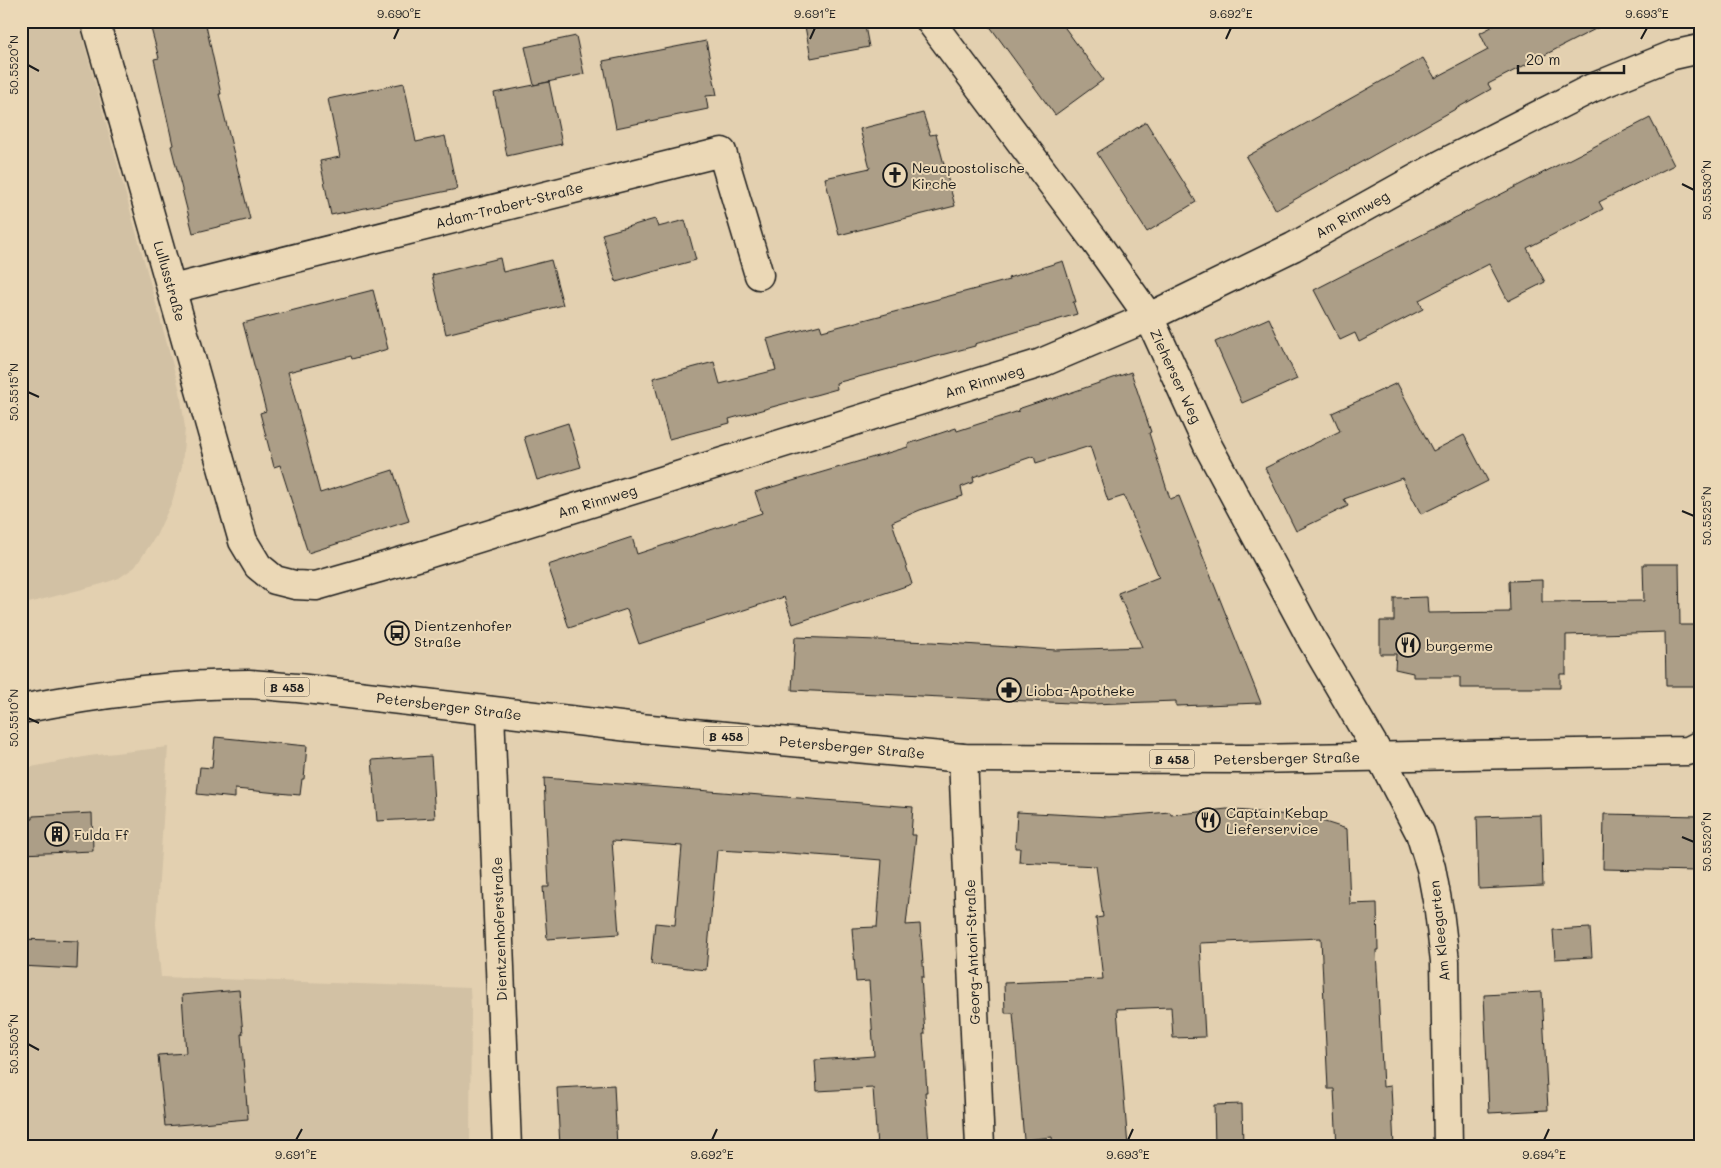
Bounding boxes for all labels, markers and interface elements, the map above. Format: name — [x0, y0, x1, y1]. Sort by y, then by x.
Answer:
text: 9.690°E — [377, 5, 421, 21]
text: 9.691°E — [794, 5, 836, 21]
text: 9.692°E — [1209, 5, 1253, 21]
text: 9.693°E — [1625, 5, 1669, 21]
text: 50.5520°N — [5, 35, 21, 95]
scale bar — [1518, 42, 1625, 74]
text: 20 m — [1526, 49, 1560, 69]
place label: Neuapostolische Kirche — [912, 158, 1025, 193]
text: 50.5530°N — [1698, 160, 1714, 220]
church icon: Neuapostolische Kirche — [882, 162, 908, 188]
street label: Adam-Trabert-Straße — [433, 177, 585, 233]
street label: Am Rinnweg — [1312, 186, 1392, 242]
street label: Lullusstraße — [149, 239, 191, 323]
street label: Zieherser Weg — [1146, 326, 1206, 426]
street label: Am Rinnweg — [942, 360, 1026, 402]
text: 50.5515°N — [5, 363, 21, 421]
street label: Am Rinnweg — [555, 480, 639, 522]
text: 50.5525°N — [1698, 486, 1714, 546]
place label: Dientzenhofer Straße — [414, 616, 512, 651]
bus stop icon: Dientzenhofer Straße — [384, 620, 410, 646]
restaurant icon: burgerme — [1395, 632, 1421, 658]
place label: burgerme — [1426, 636, 1493, 655]
pharmacy icon: Lioba-Apotheke — [996, 677, 1022, 703]
road number: B 458 — [264, 678, 310, 696]
place label: Lioba-Apotheke — [1026, 681, 1135, 700]
street label: Petersberger Straße — [375, 688, 523, 724]
text: 50.5510°N — [5, 689, 21, 747]
road number: B 458 — [704, 726, 748, 746]
street label: Petersberger Straße — [778, 731, 926, 763]
street label: Petersberger Straße — [1214, 747, 1360, 769]
road number: B 458 — [1150, 750, 1194, 769]
place label: Captain Kebap Lieferservice — [1226, 803, 1328, 838]
restaurant icon: Captain Kebap Lieferservice — [1195, 807, 1221, 833]
text: 50.5520°N — [1698, 812, 1714, 872]
building icon: Fulda Ff — [44, 821, 70, 847]
place label: Fulda Ff — [74, 825, 129, 844]
street label: Dientzenhoferstraße — [487, 857, 511, 1001]
street label: Georg-Antoni-Straße — [960, 879, 984, 1025]
street label: Am Kleegarten — [1424, 880, 1454, 982]
text: 50.5505°N — [5, 1014, 21, 1074]
text: 9.691°E — [275, 1146, 317, 1162]
text: 9.692°E — [690, 1146, 734, 1162]
text: 9.693°E — [1106, 1146, 1150, 1162]
text: 9.694°E — [1522, 1146, 1566, 1162]

